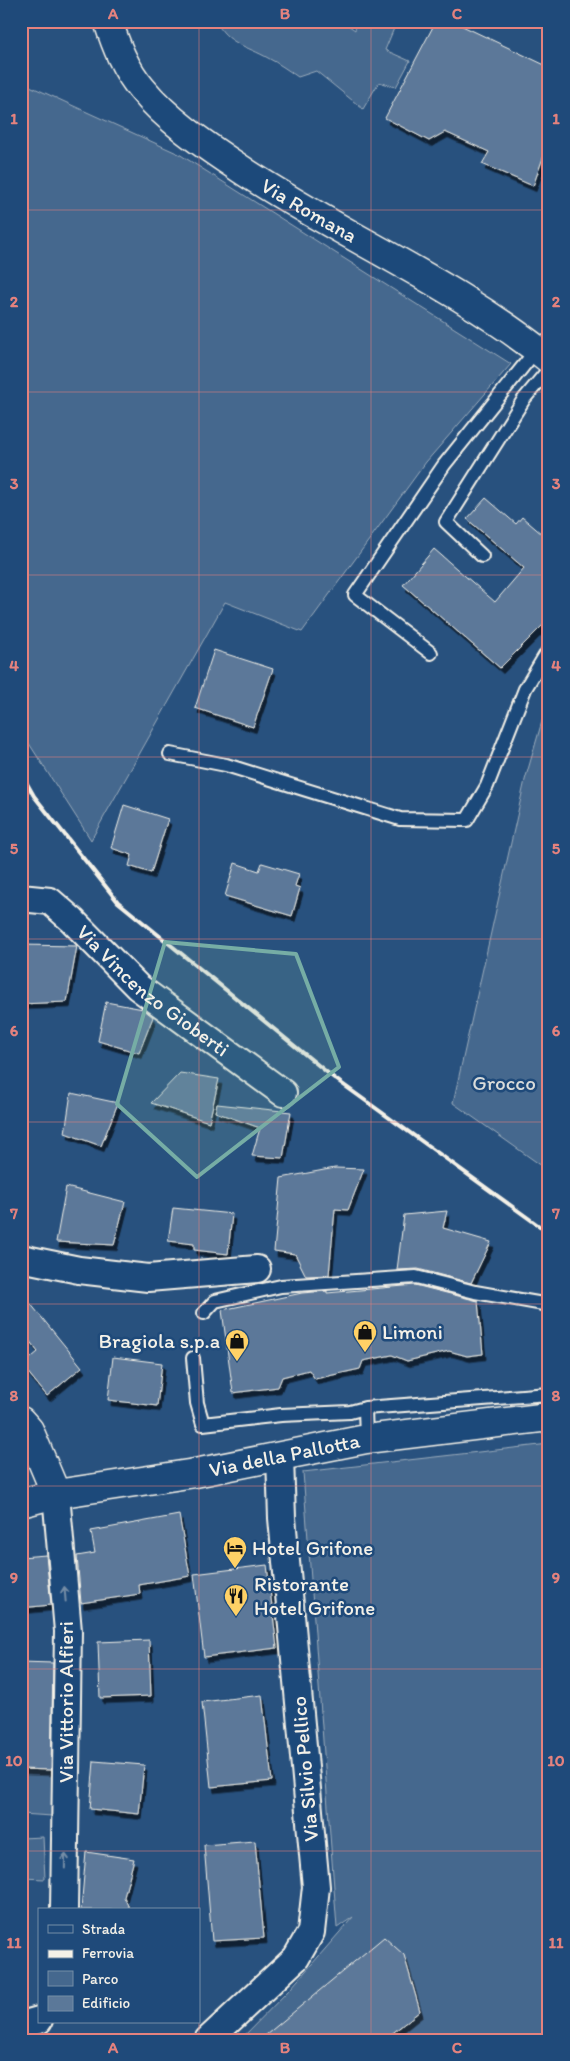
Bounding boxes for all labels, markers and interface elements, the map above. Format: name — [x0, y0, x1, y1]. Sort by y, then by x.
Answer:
text: A — [107, 4, 119, 23]
text: B — [280, 4, 291, 23]
text: C — [452, 4, 463, 23]
text: 1 — [10, 109, 18, 128]
text: 1 — [552, 109, 560, 128]
street label: Via Romana — [257, 172, 362, 248]
text: 2 — [10, 292, 19, 311]
text: 2 — [552, 292, 561, 311]
text: 3 — [10, 474, 19, 493]
text: 3 — [552, 474, 561, 493]
text: 4 — [9, 656, 19, 675]
text: 4 — [551, 656, 561, 675]
text: 5 — [10, 839, 19, 858]
text: 5 — [552, 839, 561, 858]
street label: Via Vincenzo Gioberti — [72, 919, 234, 1062]
text: 6 — [10, 1021, 19, 1040]
text: 6 — [552, 1021, 561, 1040]
park label: Grocco — [472, 1070, 536, 1095]
text: 7 — [9, 1204, 18, 1223]
text: 7 — [551, 1204, 560, 1223]
shop icon: Limoni — [352, 1319, 378, 1353]
place label: Limoni — [382, 1319, 443, 1344]
place label: Bragiola s.p.a — [98, 1328, 220, 1353]
shop icon: Bragiola s.p.a — [224, 1328, 250, 1362]
text: 8 — [10, 1386, 19, 1405]
text: 8 — [552, 1386, 561, 1405]
street label: Via della Pallotta — [207, 1428, 362, 1482]
hotel icon: Hotel Grifone — [222, 1535, 248, 1569]
place label: Hotel Grifone — [252, 1535, 373, 1560]
text: 9 — [10, 1568, 18, 1587]
text: 9 — [552, 1568, 560, 1587]
place label: Ristorante Hotel Grifone — [254, 1571, 375, 1620]
restaurant icon: Ristorante Hotel Grifone — [223, 1583, 249, 1617]
one-way arrow — [60, 1586, 70, 1602]
street label: Via Vittorio Alfieri — [53, 1621, 78, 1783]
street label: Via Silvio Pellico — [286, 1695, 323, 1843]
text: 10 — [5, 1751, 23, 1770]
text: 10 — [547, 1751, 565, 1770]
one-way arrow — [60, 1853, 69, 1869]
legend — [38, 1908, 200, 2024]
text: Strada — [82, 1920, 126, 1938]
text: 11 — [7, 1933, 22, 1952]
text: 11 — [549, 1933, 564, 1952]
text: Ferrovia — [82, 1944, 134, 1962]
text: Parco — [82, 1970, 118, 1988]
text: Edificio — [82, 1994, 130, 2012]
text: A — [107, 2038, 119, 2057]
text: B — [280, 2038, 291, 2057]
text: C — [452, 2038, 463, 2057]

